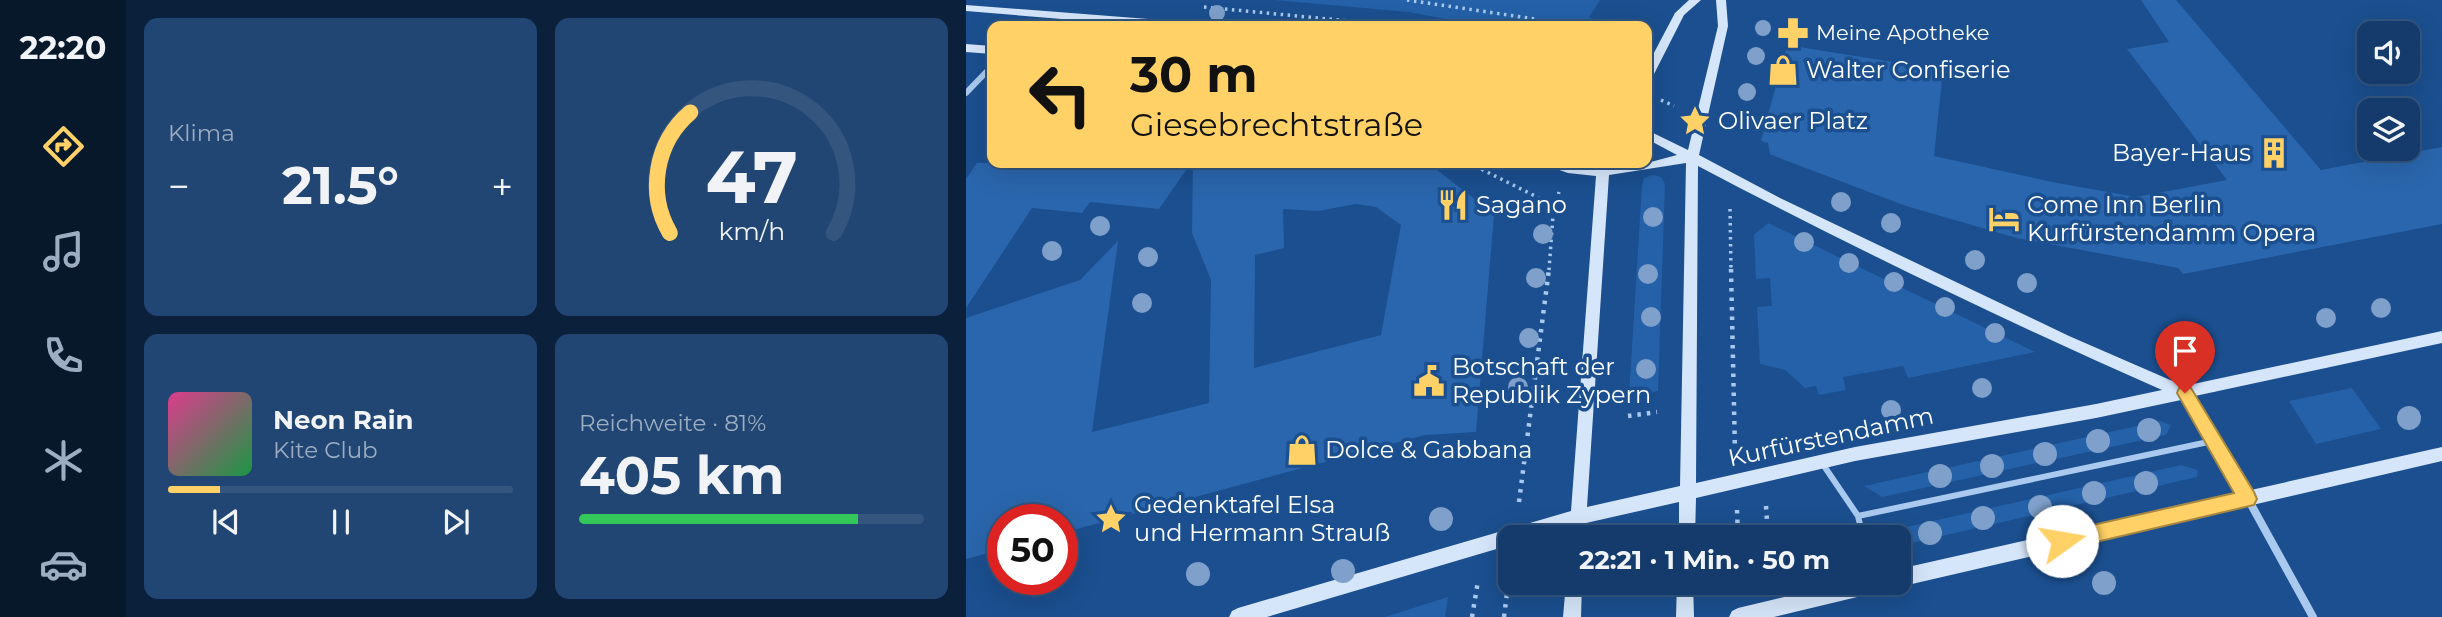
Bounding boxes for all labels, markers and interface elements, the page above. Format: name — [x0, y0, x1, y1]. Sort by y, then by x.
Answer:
pharmacy icon: Meine Apotheke — [1776, 16, 1810, 50]
place label: Meine Apotheke — [1816, 20, 1989, 45]
map controls — [2357, 21, 2420, 161]
button: sound — [2357, 21, 2420, 84]
text: 22:20 — [20, 28, 106, 67]
text: 30 m — [1130, 45, 1258, 104]
icon: left — [1015, 49, 1106, 140]
shop icon: Walter Confiserie — [1766, 53, 1800, 87]
place label: Walter Confiserie — [1806, 55, 2010, 84]
button: layers — [2357, 98, 2420, 161]
place icon: Olivaer Platz — [1678, 104, 1712, 138]
text: Giesebrechtstraße — [1130, 105, 1423, 144]
place label: Olivaer Platz — [1718, 106, 1868, 135]
text: Klima — [168, 119, 235, 147]
icon: directions — [39, 122, 88, 171]
text: 47 — [705, 133, 798, 221]
building icon: Bayer-Haus — [2257, 136, 2291, 170]
place label: Bayer-Haus — [2112, 138, 2251, 167]
text: 21.5° — [282, 154, 399, 217]
text: − — [168, 163, 190, 210]
text: + — [491, 163, 513, 210]
restaurant icon: Sagano — [1436, 188, 1470, 222]
place label: Sagano — [1476, 190, 1567, 219]
place label: Come Inn Berlin Kurfürstendamm Opera — [2027, 190, 2316, 247]
hotel icon: Come Inn Berlin Kurfürstendamm Opera — [1987, 202, 2021, 236]
text: km/h — [718, 216, 785, 246]
icon: music — [39, 227, 88, 276]
pin — [2155, 321, 2215, 393]
icon: phone — [39, 331, 88, 380]
icon: arrive — [2166, 332, 2204, 370]
place label: Botschaft der Republik Zypern — [1452, 352, 1651, 409]
public building icon: Botschaft der Republik Zypern — [1412, 364, 1446, 398]
street label: Kurfürstendamm — [1726, 401, 1936, 472]
text: Neon Rain — [273, 404, 414, 436]
text: Reichweite · 81% — [579, 409, 766, 437]
shop icon: Dolce & Gabbana — [1285, 433, 1319, 467]
place label: Dolce & Gabbana — [1325, 435, 1532, 464]
icon: climate — [39, 436, 88, 485]
text: Kite Club — [273, 436, 378, 464]
text: 405 km — [579, 444, 784, 507]
place label: Gedenktafel Elsa und Hermann Strauß — [1134, 490, 1390, 547]
place icon: Gedenktafel Elsa und Hermann Strauß — [1094, 502, 1128, 536]
icon: previous — [207, 503, 245, 541]
icon: pause — [322, 503, 360, 541]
icon: next — [437, 503, 475, 541]
speed limit sign: 50 — [987, 504, 1078, 595]
position arrow — [2025, 504, 2099, 578]
icon: car — [39, 540, 88, 589]
text: 22:21 · 1 Min. · 50 m — [1579, 544, 1830, 576]

